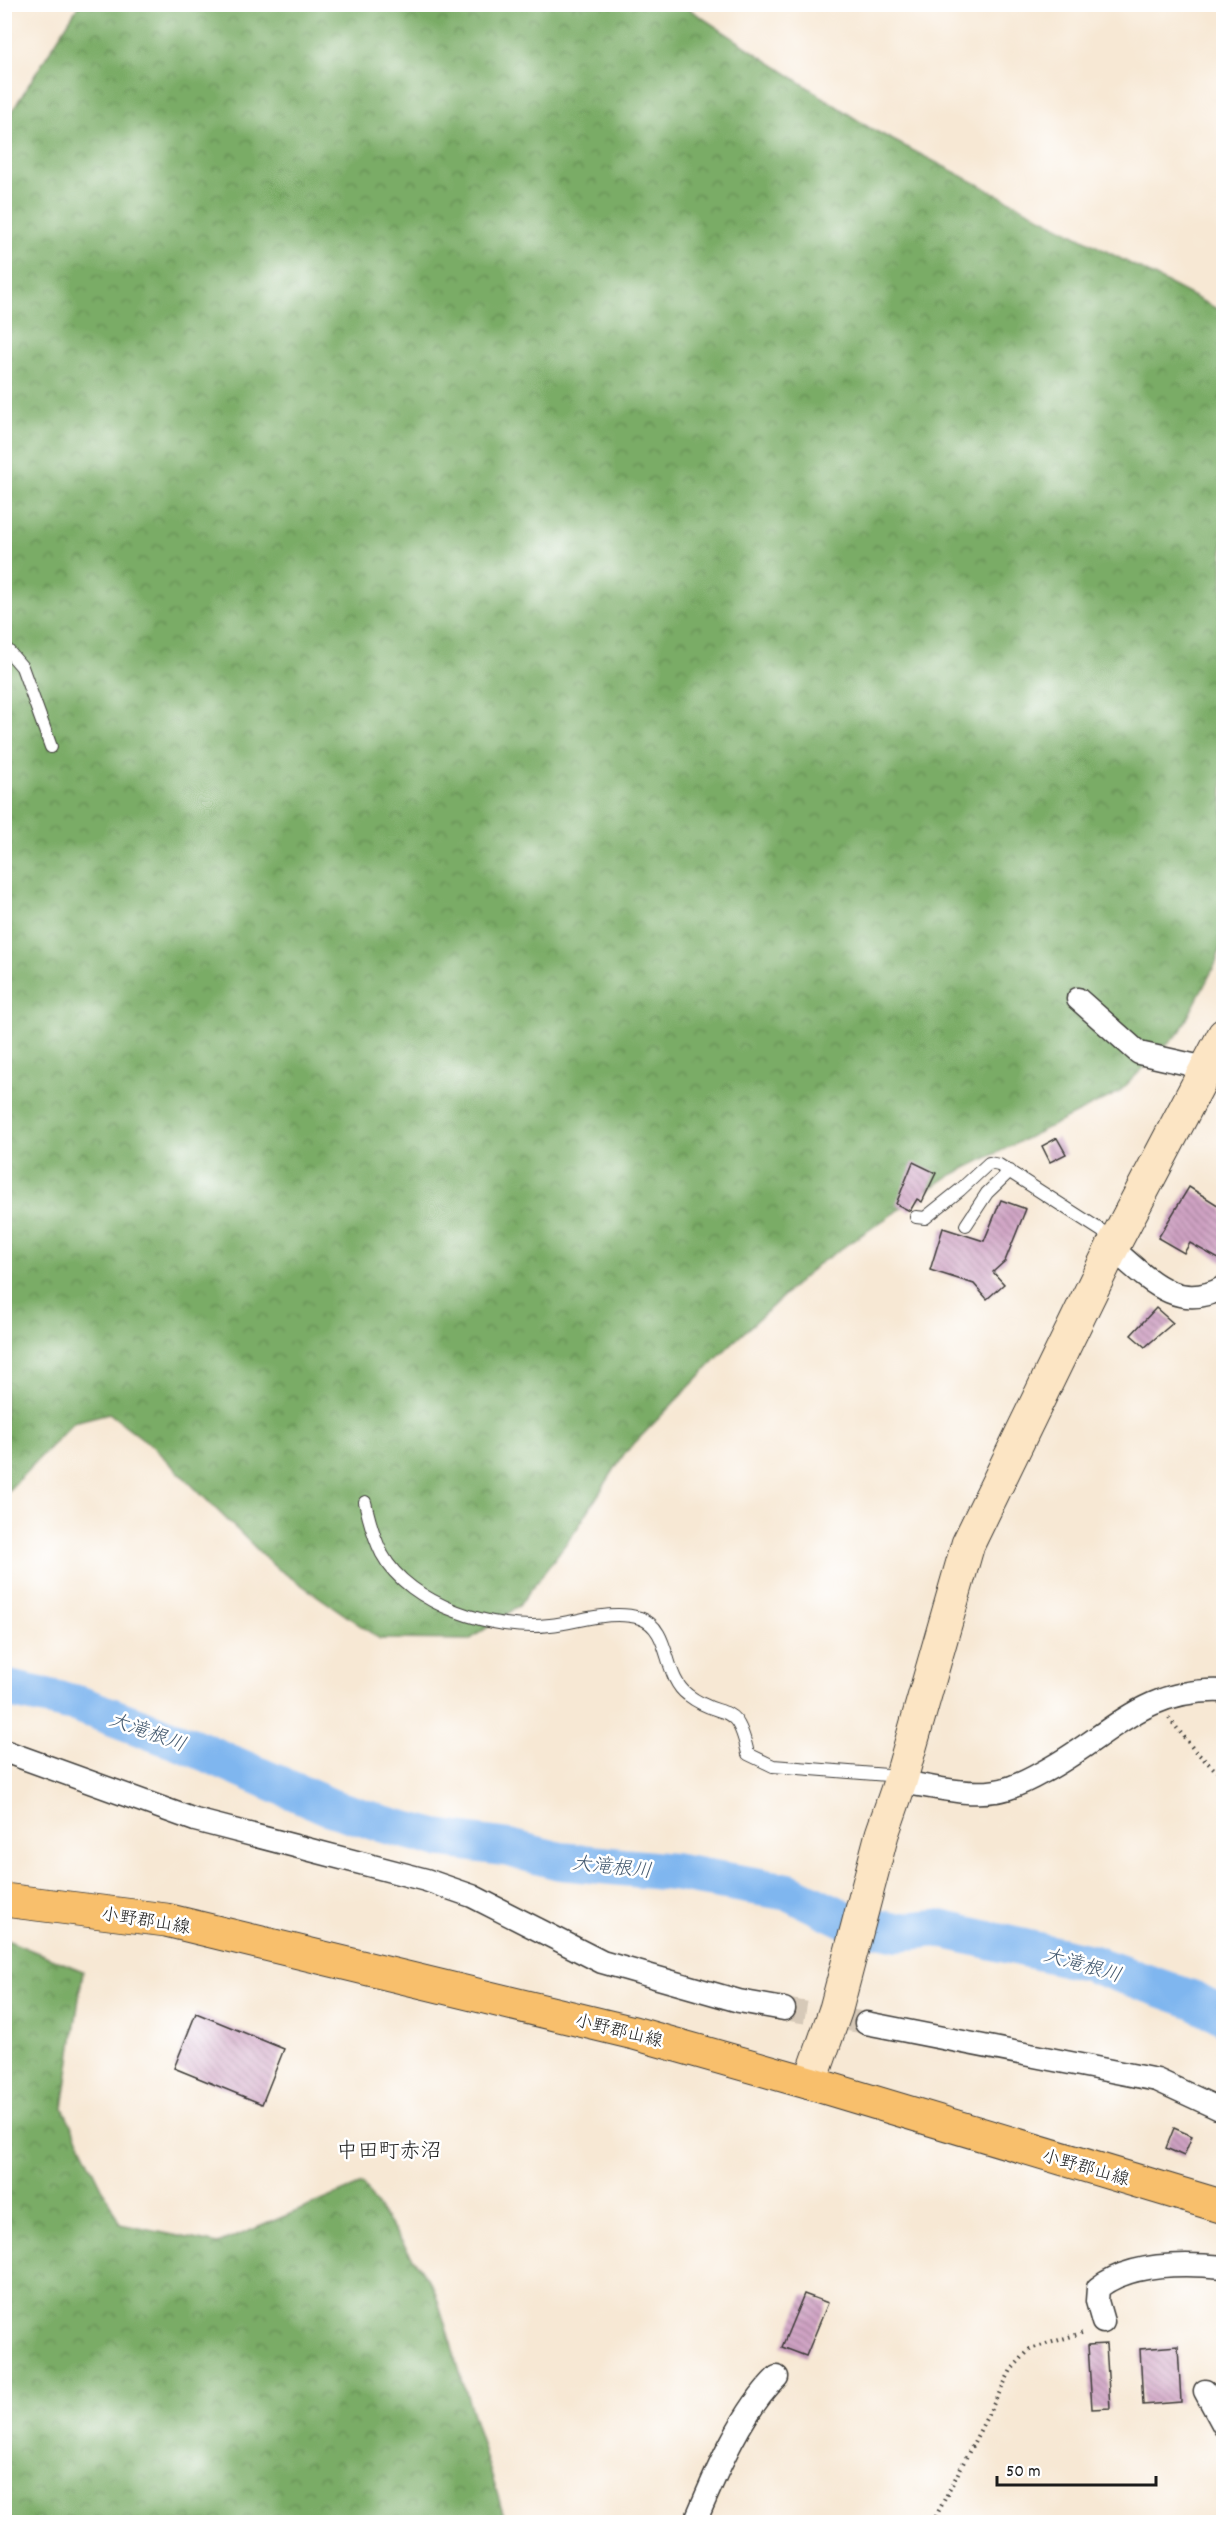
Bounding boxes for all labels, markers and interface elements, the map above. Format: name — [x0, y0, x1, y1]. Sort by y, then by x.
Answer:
water label: 大滝根川 — [105, 1707, 189, 1761]
water label: 大滝根川 — [570, 1851, 653, 1887]
street label: 小野郡山線 — [99, 1903, 192, 1942]
water label: 大滝根川 — [1040, 1942, 1124, 1991]
street label: 小野郡山線 — [572, 2009, 665, 2055]
district label: 中田町赤沼 — [337, 2138, 442, 2168]
street label: 小野郡山線 — [1039, 2145, 1132, 2194]
scale bar — [997, 2449, 1156, 2487]
text: 50 m — [1006, 2460, 1041, 2485]

